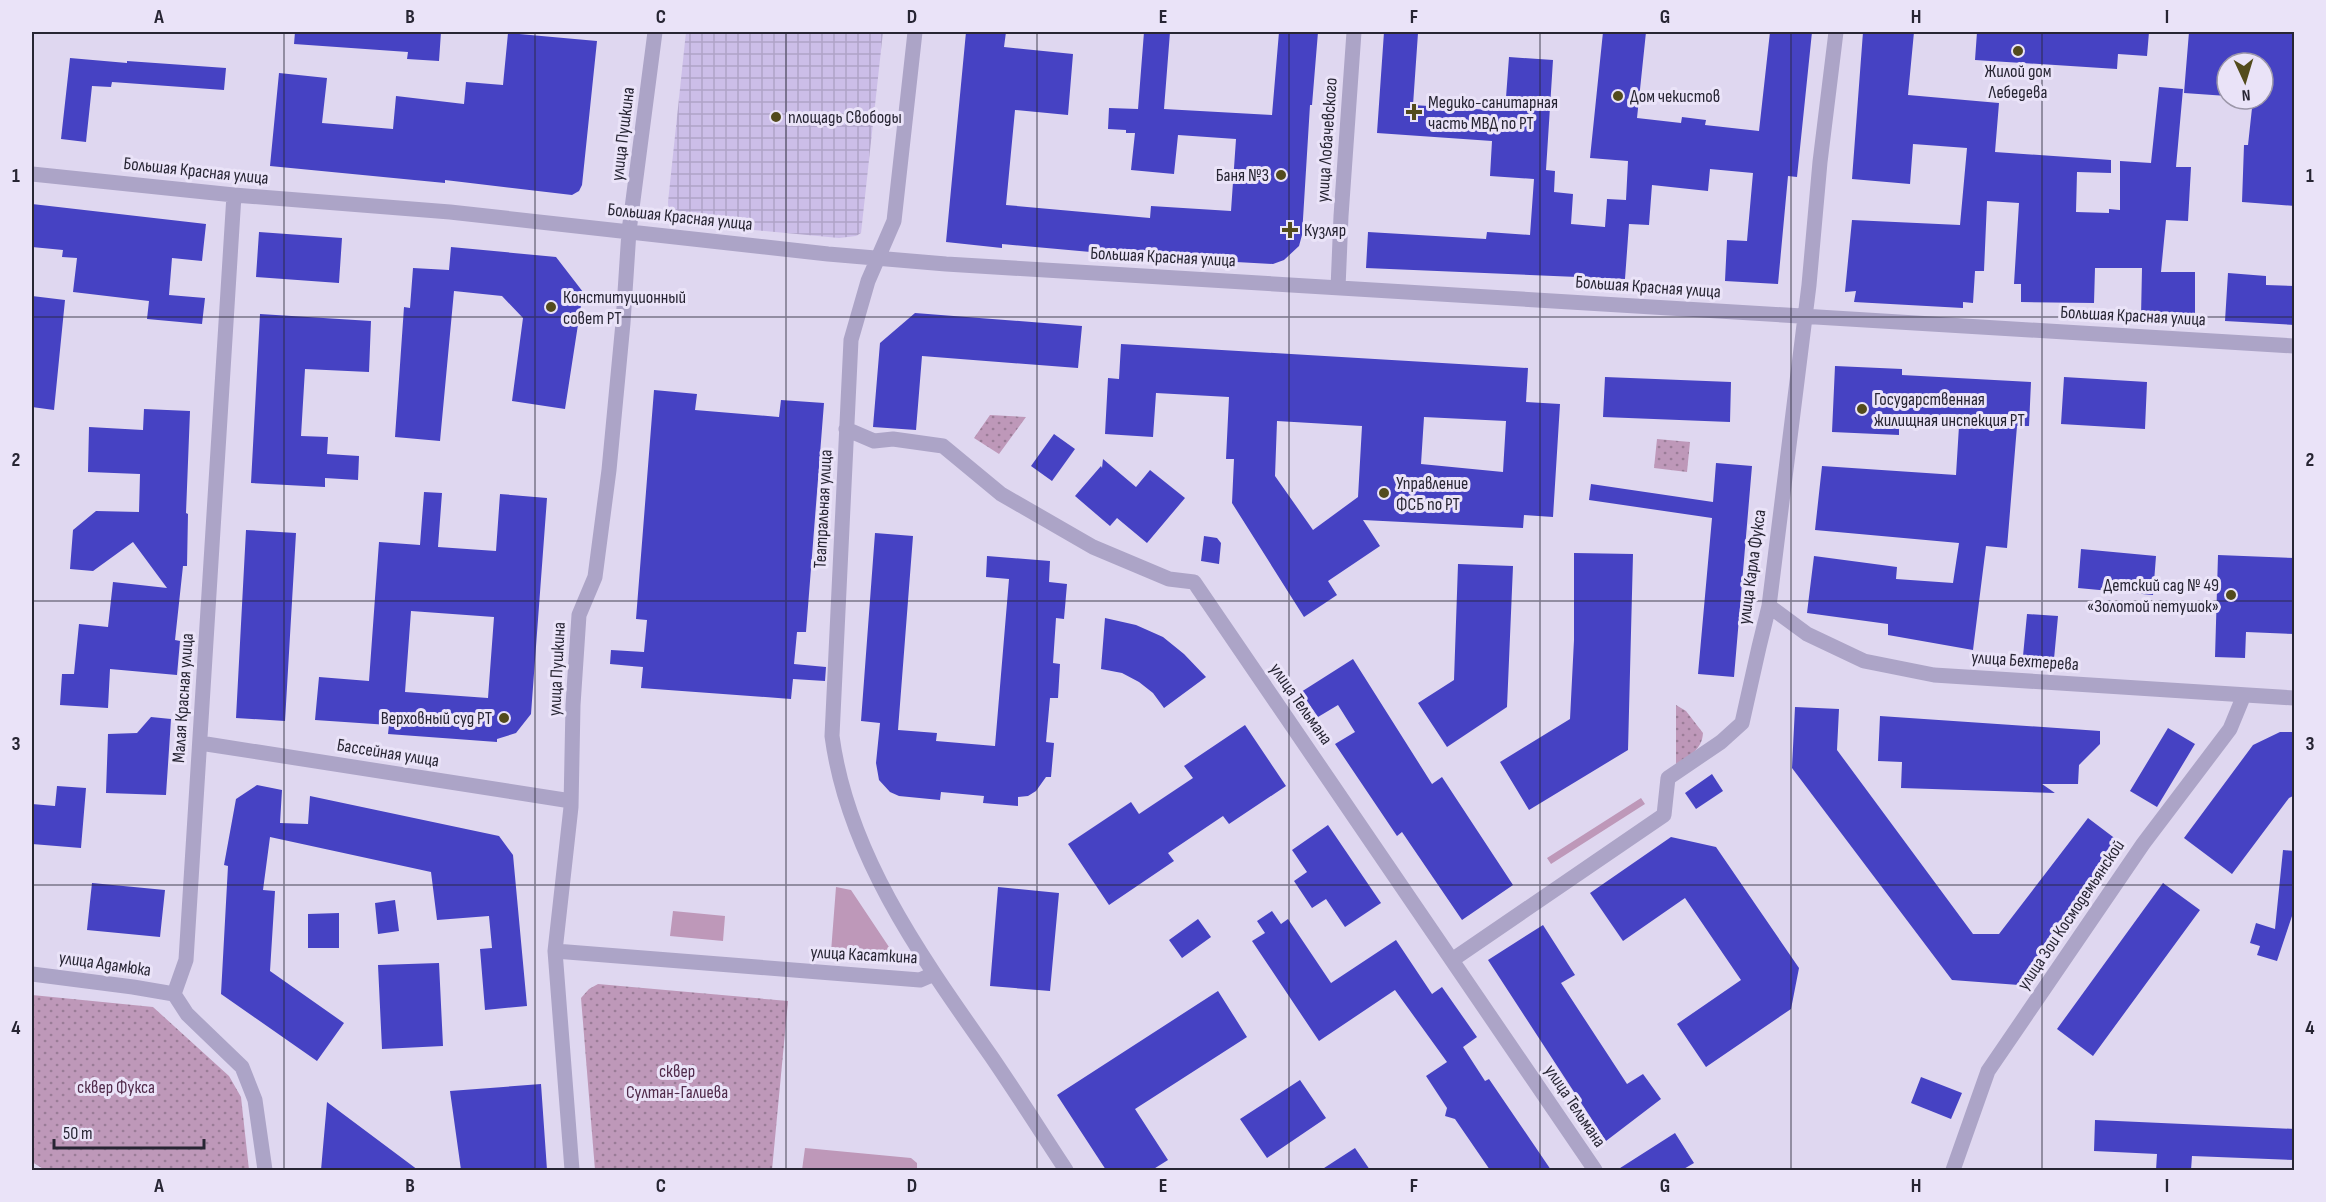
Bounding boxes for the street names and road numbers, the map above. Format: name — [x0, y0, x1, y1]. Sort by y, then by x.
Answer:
street label: улица Лобачевского — [1312, 77, 1342, 203]
street label: улица Пушкина — [607, 86, 639, 182]
street label: Большая Красная улица — [122, 153, 270, 189]
street label: Большая Красная улица — [606, 199, 754, 235]
street label: Большая Красная улица — [1090, 243, 1236, 271]
street label: Большая Красная улица — [1575, 271, 1721, 303]
street label: Большая Красная улица — [2060, 302, 2206, 330]
street label: Театральная улица — [809, 449, 837, 569]
street label: улица Карла Фукса — [1734, 508, 1770, 626]
street label: улица Пушкина — [544, 621, 570, 717]
street label: Малая Красная улица — [168, 632, 198, 764]
street label: улица Бехтерева — [1971, 647, 2079, 675]
street label: улица Тельмана — [1265, 659, 1337, 749]
street label: Бассейная улица — [335, 735, 441, 771]
street label: улица Зои Космодемьянской — [2013, 836, 2129, 994]
street label: улица Касаткина — [810, 942, 918, 968]
street label: улица Адамюка — [58, 947, 153, 981]
street label: улица Тельмана — [1540, 1061, 1610, 1151]

